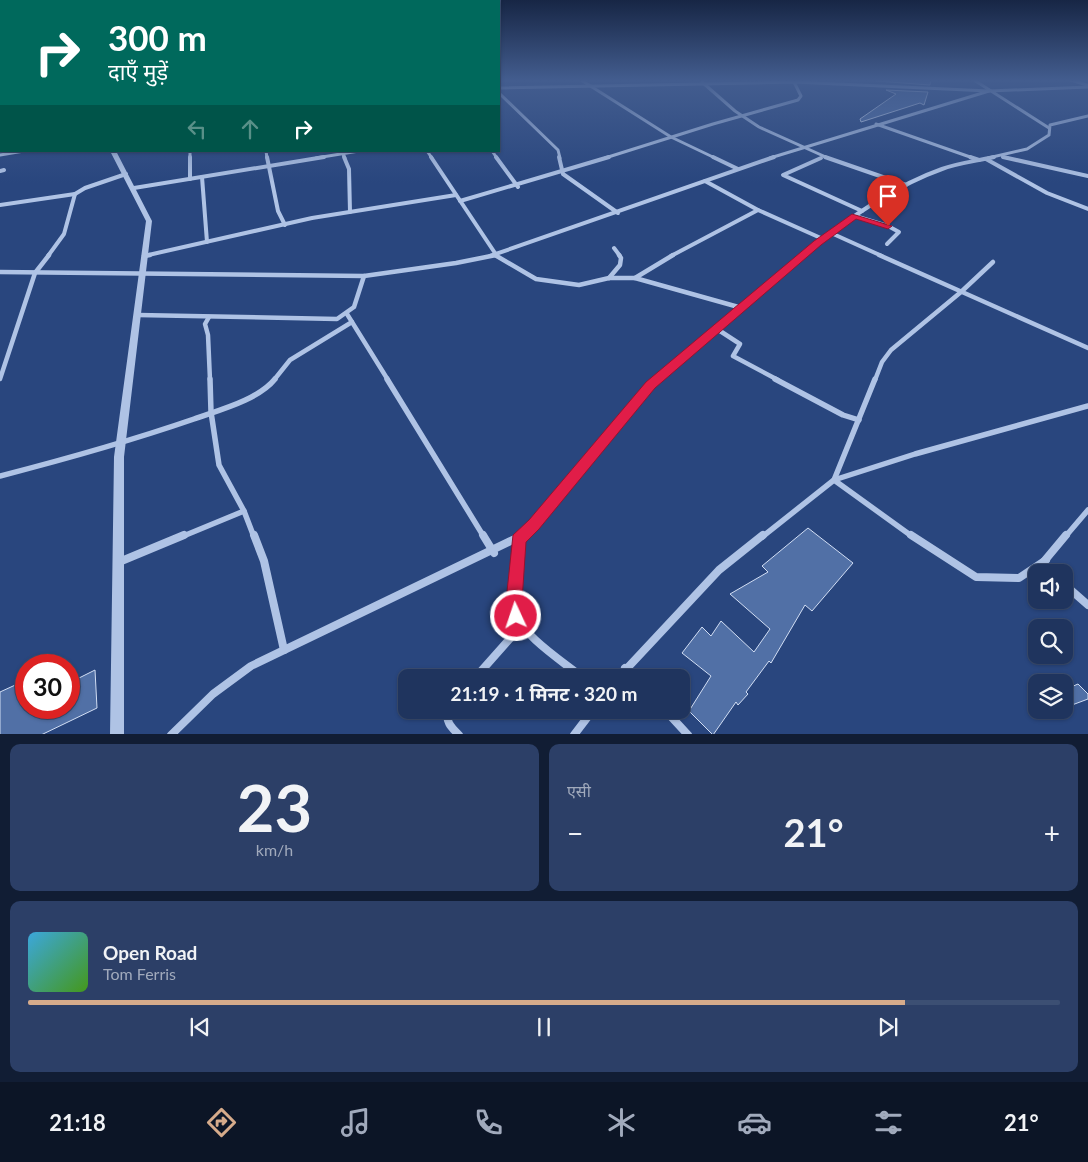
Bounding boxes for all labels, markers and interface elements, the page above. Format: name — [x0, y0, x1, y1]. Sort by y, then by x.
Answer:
text: 300 m — [108, 16, 207, 58]
icon: right — [25, 20, 90, 85]
text: दाएँ मुड़ें — [108, 58, 168, 85]
icon: left — [183, 115, 211, 143]
icon: ahead — [236, 115, 264, 143]
icon: right — [289, 115, 317, 143]
pin — [867, 175, 909, 226]
icon: arrive — [874, 182, 902, 210]
map controls — [1028, 564, 1073, 719]
button: sound — [1028, 564, 1073, 609]
position arrow — [489, 589, 541, 641]
button: search — [1028, 619, 1073, 664]
speed limit sign: 30 — [15, 654, 80, 719]
button: layers — [1028, 674, 1073, 719]
text: 21:19 · 1 मिनट · 320 m — [451, 682, 637, 705]
text: 23 — [237, 768, 312, 846]
text: एसी — [567, 781, 591, 800]
text: 21° — [784, 809, 843, 855]
text: − — [567, 816, 583, 850]
text: + — [1044, 816, 1060, 850]
text: km/h — [256, 840, 293, 859]
text: Open Road — [103, 941, 197, 964]
text: Tom Ferris — [103, 964, 176, 983]
icon: previous — [186, 1013, 214, 1041]
icon: pause — [530, 1013, 558, 1041]
icon: next — [874, 1013, 902, 1041]
icon: directions — [204, 1105, 239, 1140]
icon: music — [338, 1105, 373, 1140]
icon: phone — [471, 1105, 506, 1140]
icon: climate — [604, 1105, 639, 1140]
icon: car — [737, 1105, 772, 1140]
icon: filters — [871, 1105, 906, 1140]
text: 21:18 — [49, 1109, 106, 1136]
text: 21° — [1004, 1109, 1039, 1136]

